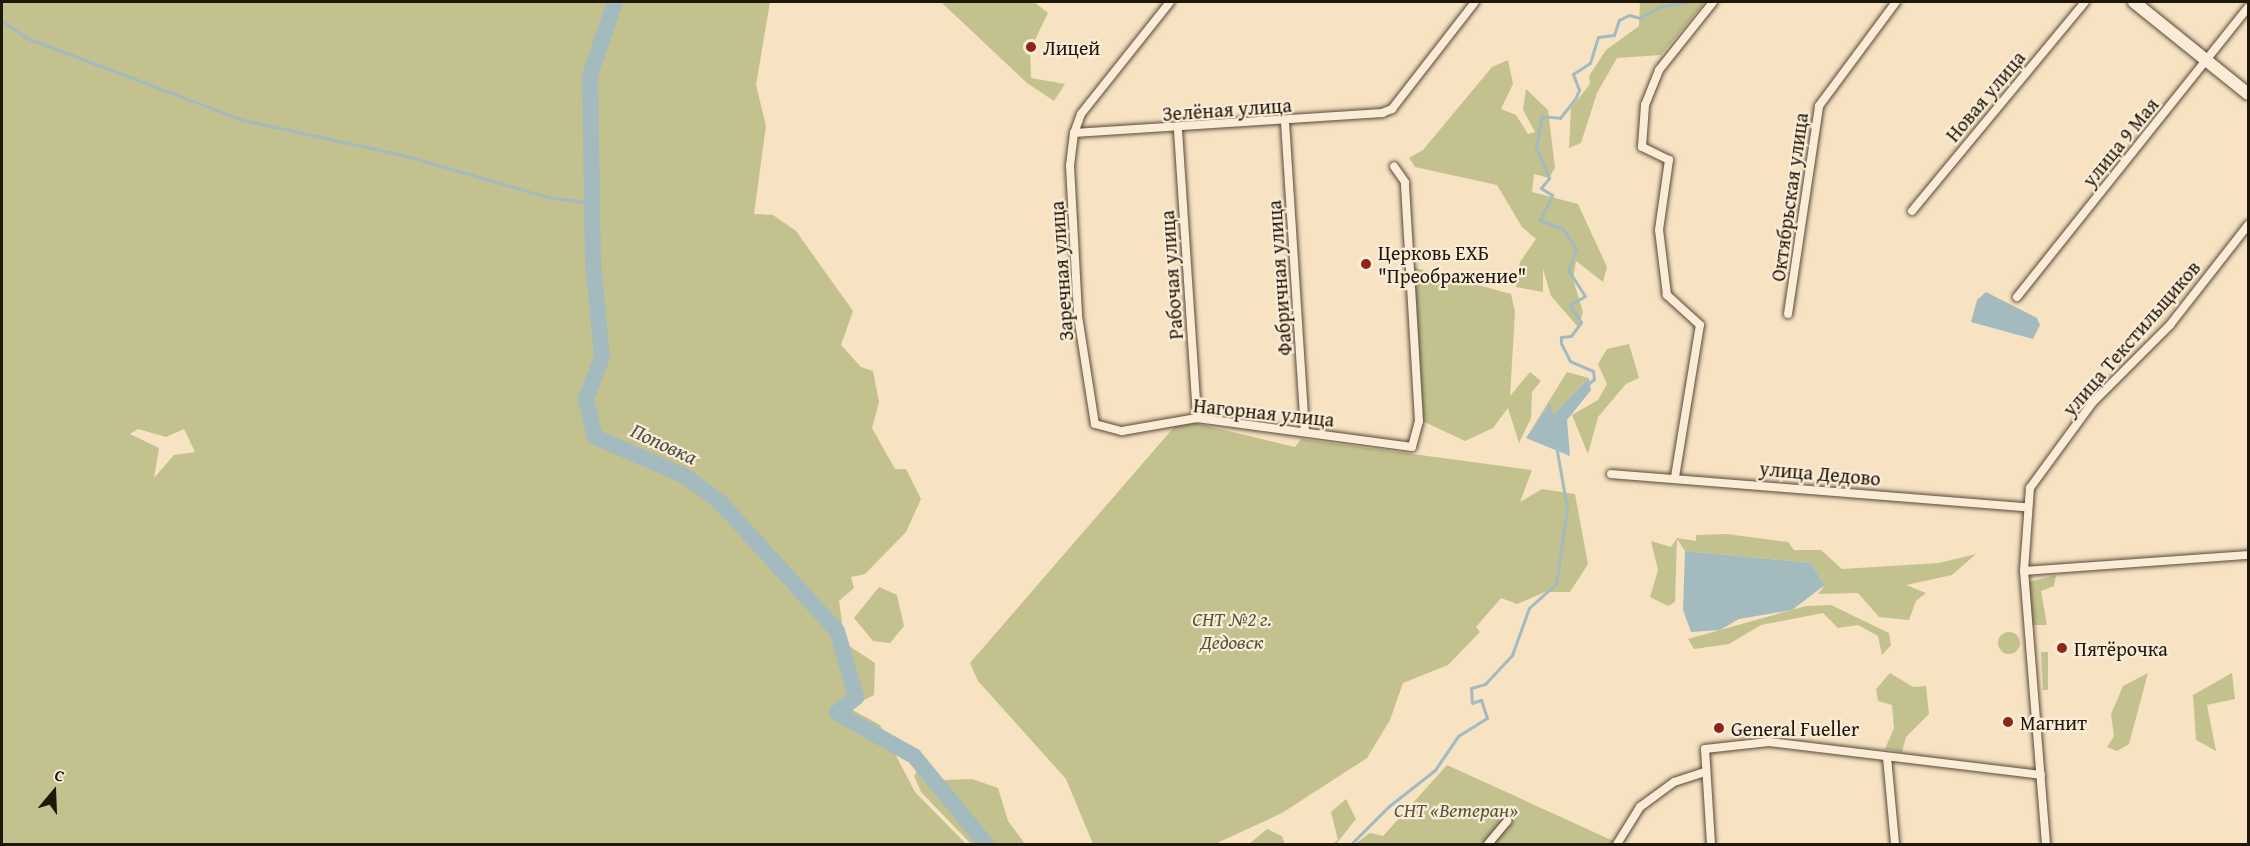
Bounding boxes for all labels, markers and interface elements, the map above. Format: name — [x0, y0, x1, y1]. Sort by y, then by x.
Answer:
place label: Лицей — [1043, 35, 1100, 59]
marker: Лицей — [1024, 40, 1038, 54]
street label: Новая улица — [1940, 46, 2030, 146]
street label: Зелёная улица — [1161, 93, 1293, 125]
street label: улица 9 Мая — [2077, 93, 2163, 191]
street label: Октябрьская улица — [1765, 111, 1813, 283]
street label: Фабричная улица — [1262, 199, 1296, 357]
street label: Заречная улица — [1044, 200, 1078, 342]
street label: Рабочая улица — [1155, 210, 1187, 340]
place label: Церковь ЕХБ "Преображение" — [1378, 240, 1526, 287]
street label: улица Текстильщиков — [2057, 255, 2205, 421]
marker: Церковь ЕХБ "Преображение" — [1359, 257, 1373, 271]
street label: Нагорная улица — [1192, 393, 1336, 431]
water label: Поповка — [627, 418, 701, 470]
street label: улица Дедово — [1758, 456, 1882, 490]
park label: СНТ №2 г. Дедовск — [1192, 606, 1272, 653]
place label: Пятёрочка — [2074, 636, 2168, 660]
marker: Пятёрочка — [2055, 641, 2069, 655]
place label: Магнит — [2020, 710, 2087, 734]
marker: Магнит — [2001, 715, 2015, 729]
place label: General Fueller — [1731, 716, 1859, 740]
marker: General Fueller — [1712, 721, 1726, 735]
north arrow — [24, 762, 84, 822]
text: С — [52, 762, 68, 788]
park label: СНТ «Ветеран» — [1394, 797, 1518, 821]

